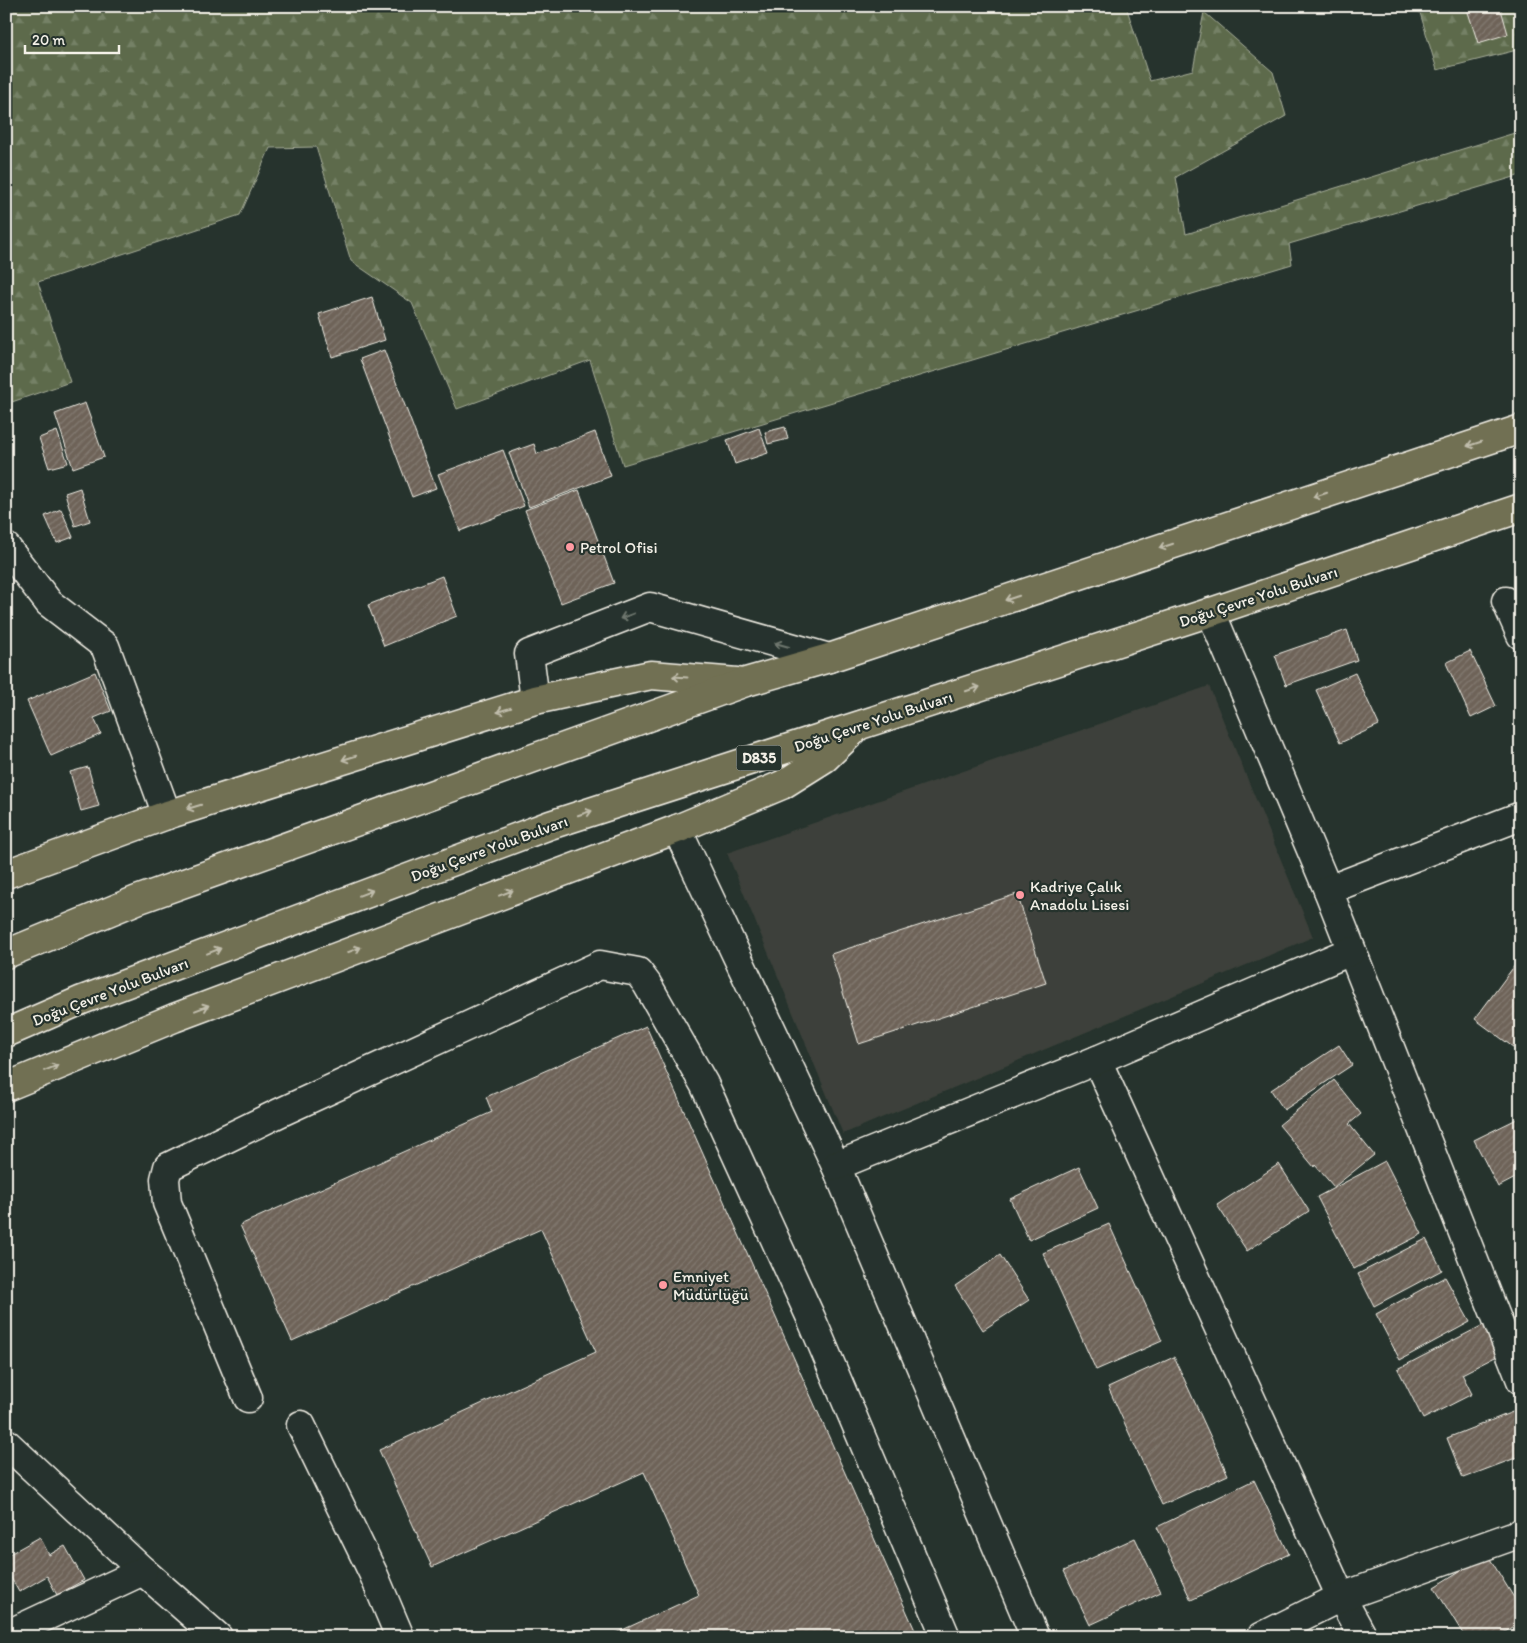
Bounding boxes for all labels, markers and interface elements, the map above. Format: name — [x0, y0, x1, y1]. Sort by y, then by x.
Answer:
scale bar — [25, 22, 119, 54]
text: 20 m — [32, 31, 66, 49]
one-way arrow — [1467, 440, 1483, 449]
one-way arrow — [1313, 491, 1329, 501]
place label: Petrol Ofisi — [580, 538, 658, 557]
marker: Petrol Ofisi — [564, 541, 576, 553]
one-way arrow — [1158, 542, 1174, 552]
street label: Doğu Çevre Yolu Bulvarı — [1177, 562, 1340, 631]
one-way arrow — [1004, 593, 1020, 603]
one-way arrow — [620, 612, 635, 621]
one-way arrow — [775, 639, 791, 649]
one-way arrow — [672, 672, 688, 682]
one-way arrow — [964, 683, 980, 693]
street label: Doğu Çevre Yolu Bulvarı — [792, 687, 955, 756]
one-way arrow — [497, 705, 513, 715]
road number: D835 — [736, 746, 782, 770]
one-way arrow — [342, 754, 358, 763]
one-way arrow — [187, 802, 203, 812]
one-way arrow — [576, 808, 592, 818]
street label: Doğu Çevre Yolu Bulvarı — [408, 811, 570, 886]
place label: Kadriye Çalık Anadolu Lisesi — [1030, 877, 1129, 914]
one-way arrow — [358, 888, 374, 897]
one-way arrow — [498, 888, 514, 897]
marker: Kadriye Çalık Anadolu Lisesi — [1014, 889, 1026, 901]
one-way arrow — [207, 945, 222, 954]
one-way arrow — [346, 945, 361, 954]
street label: Doğu Çevre Yolu Bulvarı — [30, 953, 191, 1030]
one-way arrow — [194, 1002, 209, 1012]
one-way arrow — [43, 1063, 58, 1073]
place label: Emniyet Müdürlüğü — [673, 1267, 749, 1304]
marker: Emniyet Müdürlüğü — [657, 1279, 669, 1291]

